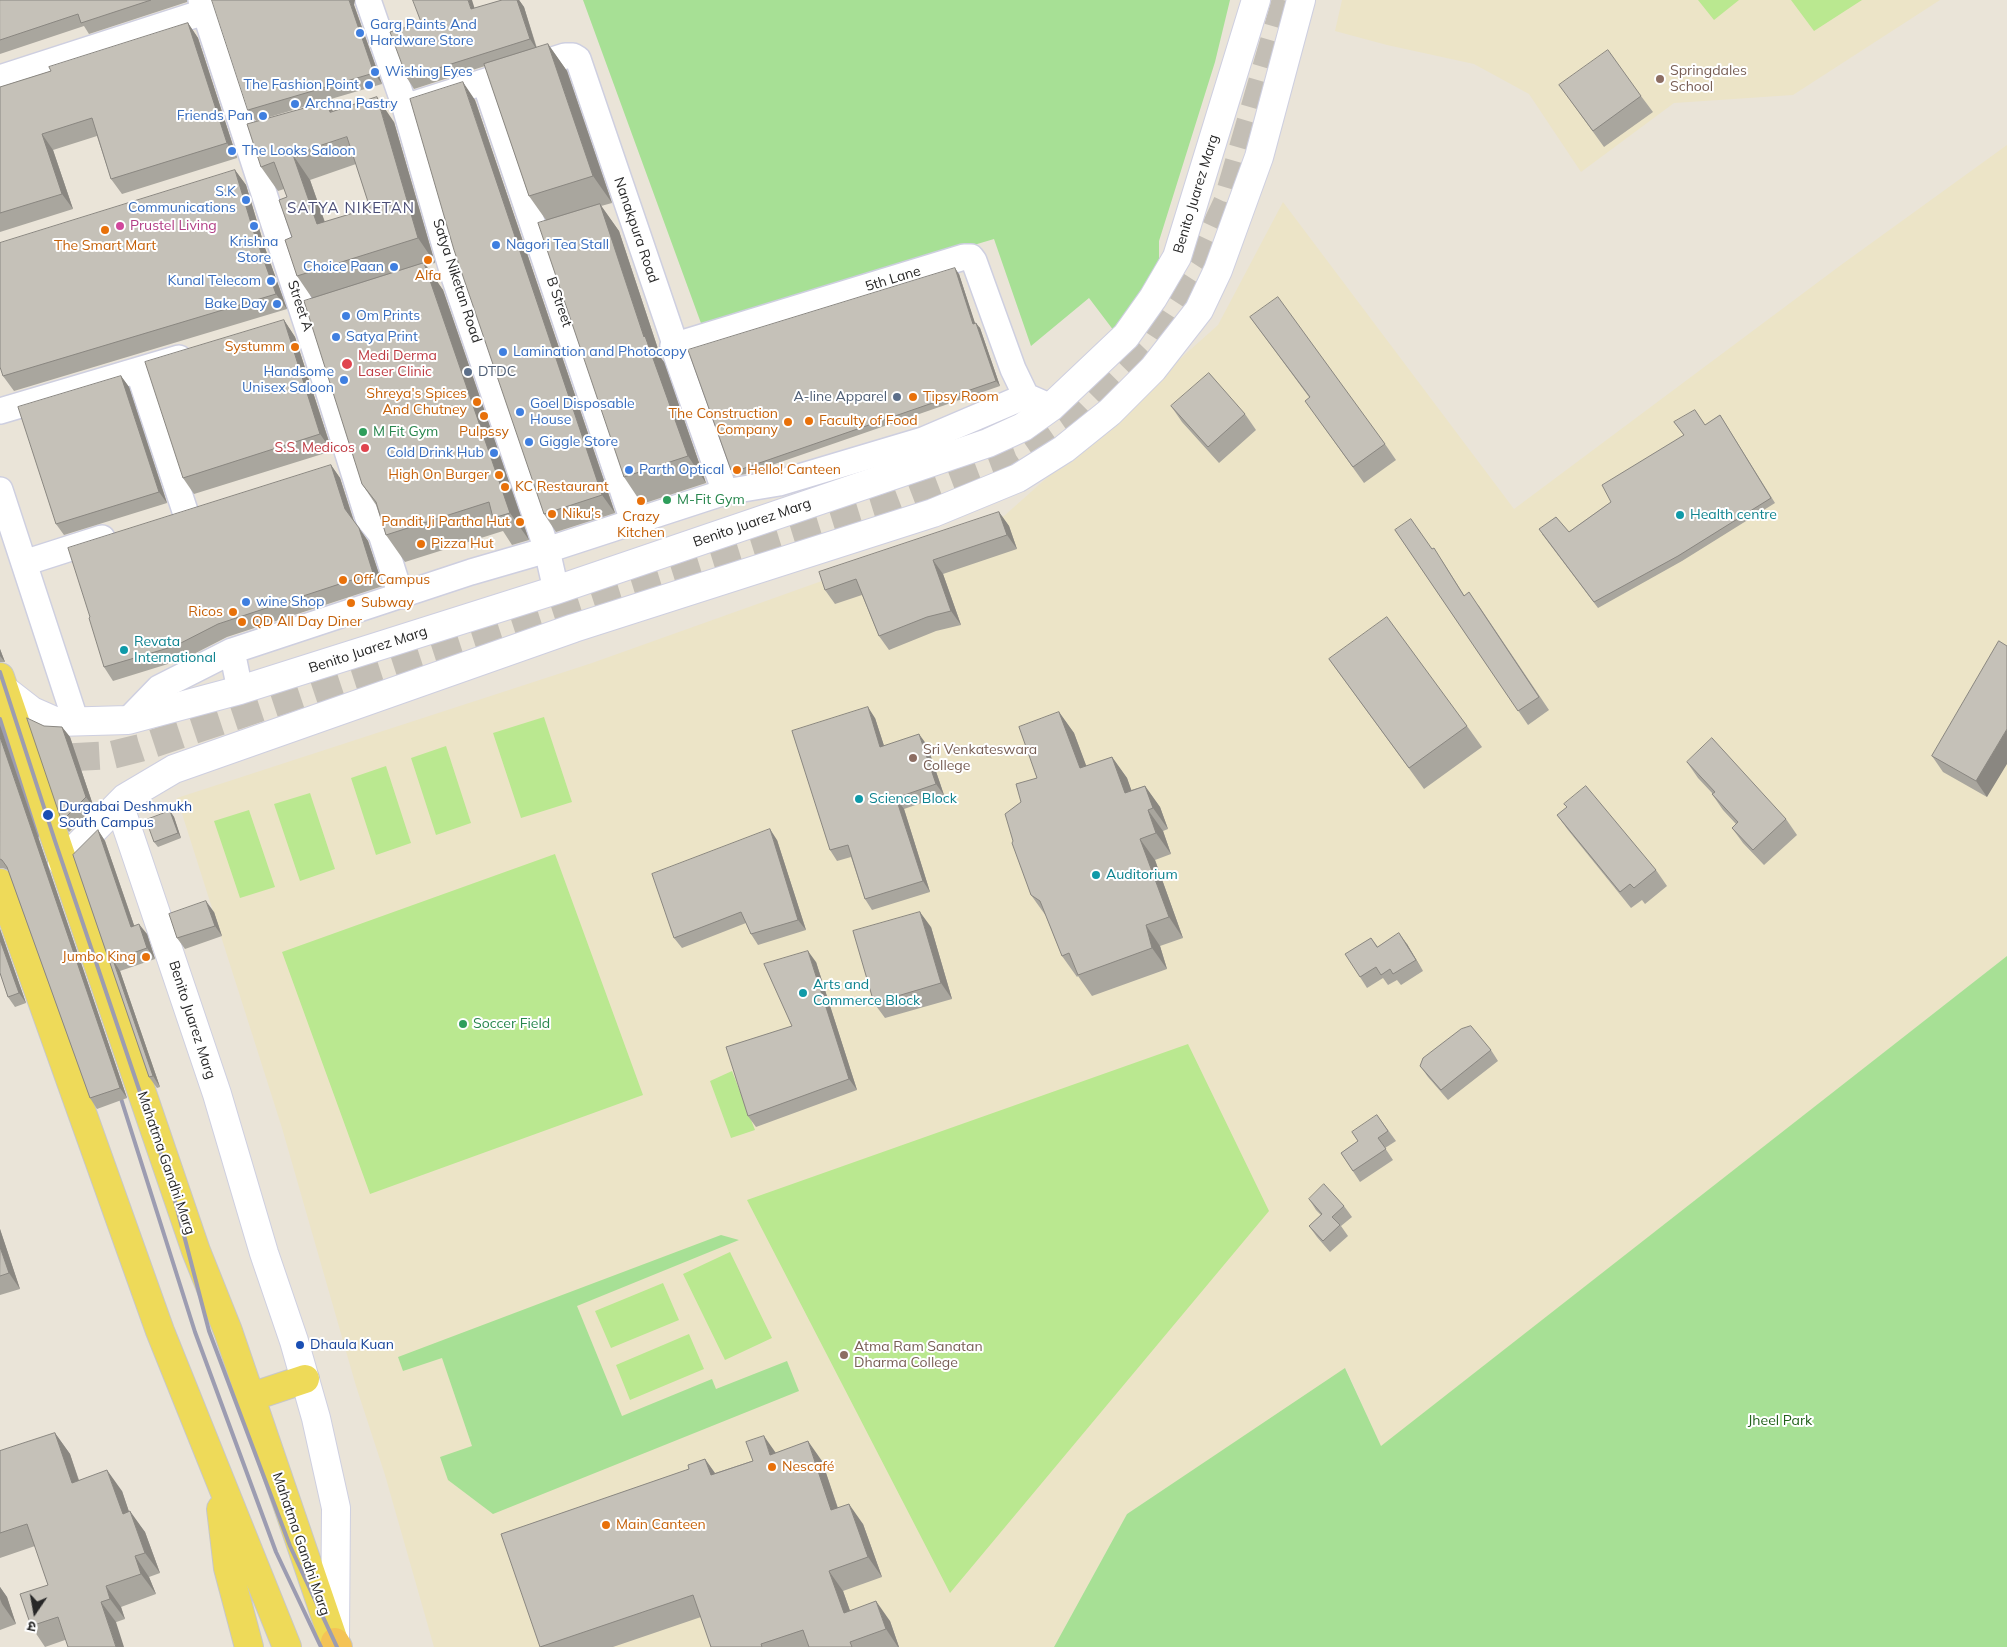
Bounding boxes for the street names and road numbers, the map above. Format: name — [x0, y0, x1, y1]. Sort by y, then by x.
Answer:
street label: Benito Juarez Marg — [1170, 132, 1222, 256]
street label: Nanakpura Road — [610, 175, 662, 285]
street label: Satya Niketan Road — [429, 217, 485, 345]
street label: 5th Lane — [863, 263, 923, 295]
street label: B Street — [543, 275, 575, 329]
street label: Street A — [284, 278, 316, 334]
street label: Benito Juarez Marg — [691, 495, 813, 551]
street label: Benito Juarez Marg — [307, 623, 429, 677]
street label: Benito Juarez Marg — [165, 959, 219, 1081]
street label: Mahatma Gandhi Marg — [134, 1089, 198, 1237]
street label: Mahatma Gandhi Marg — [269, 1470, 333, 1618]

